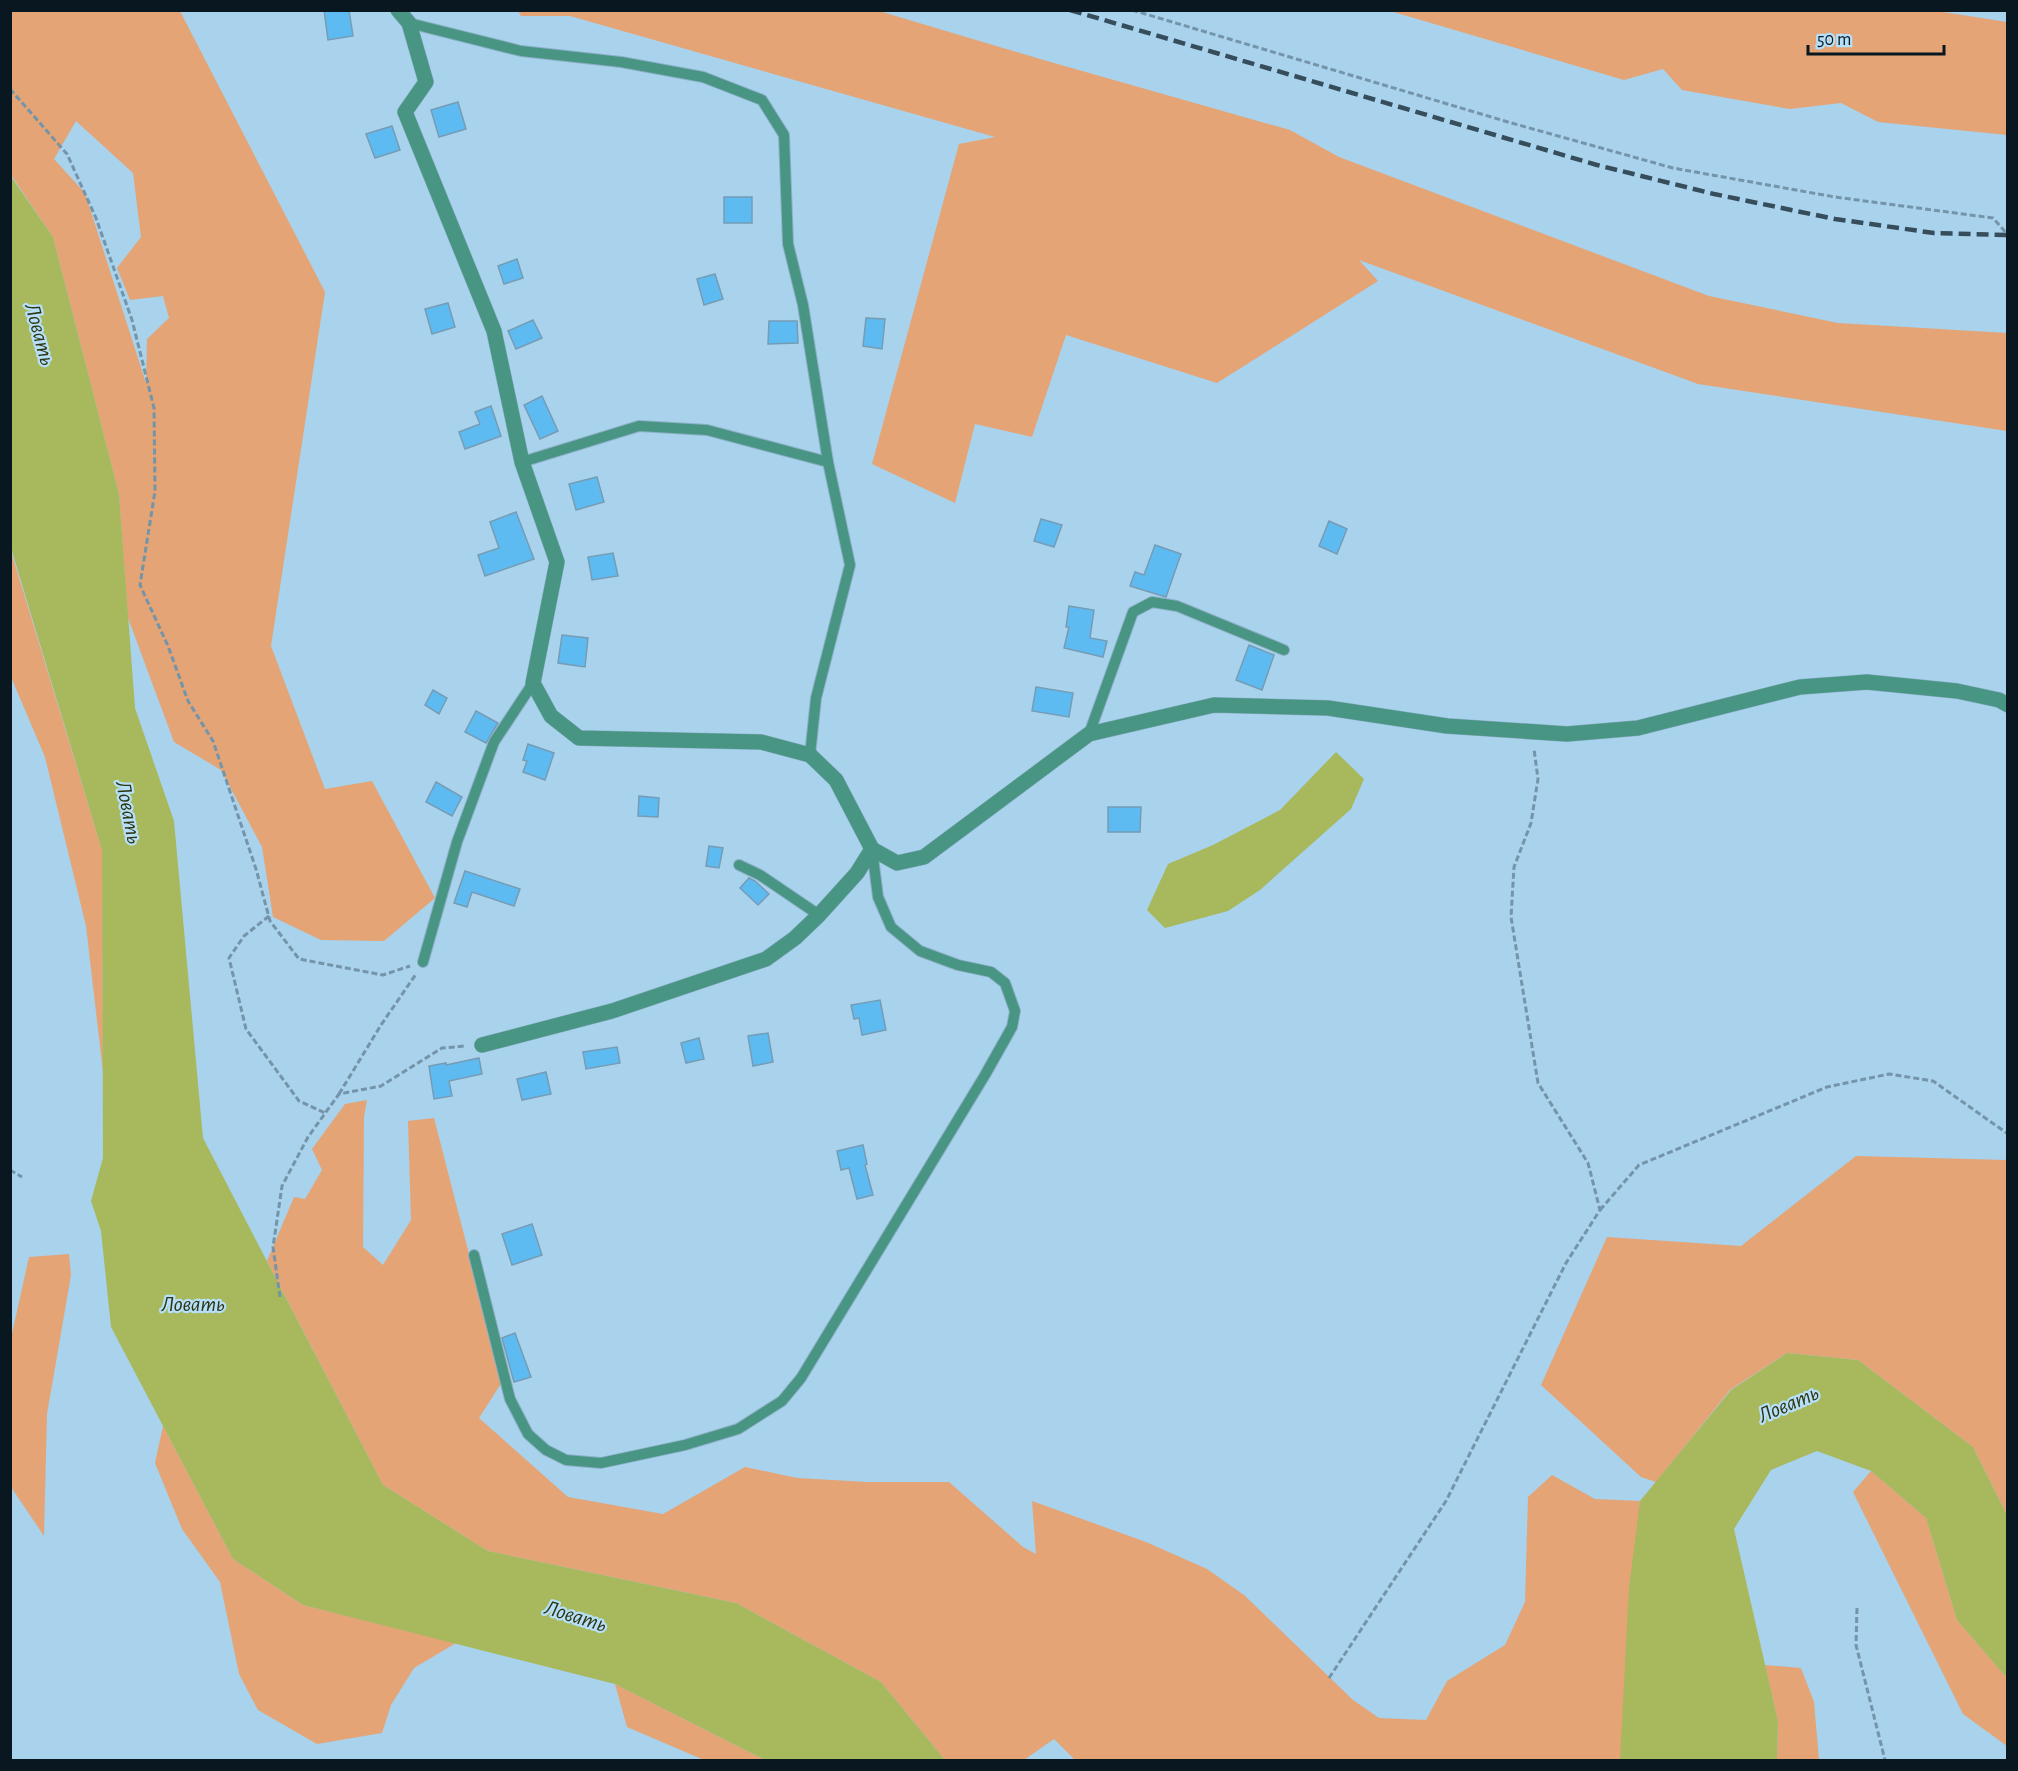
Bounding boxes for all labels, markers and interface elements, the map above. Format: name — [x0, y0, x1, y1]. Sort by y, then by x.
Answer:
scale bar — [1808, 18, 1944, 56]
text: 50 m — [1817, 31, 1851, 49]
water label: Ловать — [21, 300, 59, 368]
water label: Ловать — [112, 778, 146, 846]
water label: Ловать — [160, 1293, 225, 1315]
water label: Ловать — [1754, 1381, 1822, 1427]
water label: Ловать — [541, 1596, 610, 1636]

